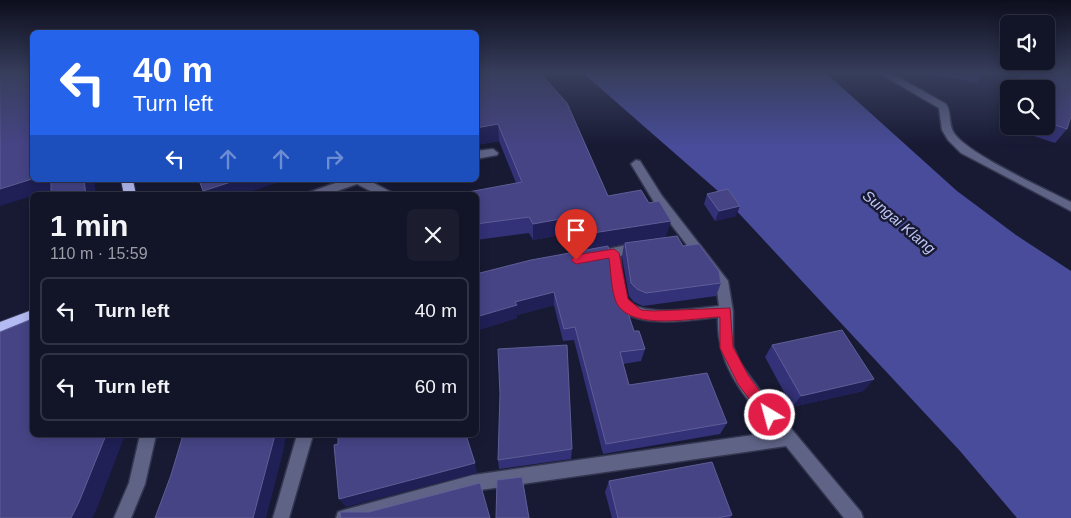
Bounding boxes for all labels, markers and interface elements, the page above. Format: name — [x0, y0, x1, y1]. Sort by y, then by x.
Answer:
map controls — [1000, 15, 1055, 135]
button: sound — [1000, 15, 1055, 70]
icon: left — [50, 50, 115, 115]
text: 40 m — [133, 50, 213, 89]
button: search — [1000, 80, 1055, 135]
text: Turn left — [133, 91, 213, 116]
icon: left — [161, 145, 189, 173]
icon: ahead — [214, 145, 242, 173]
icon: ahead — [267, 145, 295, 173]
icon: right — [320, 145, 348, 173]
water label: Sungai Klang — [860, 186, 939, 257]
text: 1 min — [50, 209, 128, 242]
button: close — [407, 209, 459, 261]
pin — [555, 209, 597, 260]
icon: arrive — [562, 216, 590, 244]
text: 110 m · 15:59 — [50, 245, 148, 262]
icon: left — [52, 297, 80, 325]
text: Turn left — [95, 300, 170, 321]
text: 40 m — [415, 300, 457, 321]
icon: left — [52, 373, 80, 401]
text: Turn left — [95, 376, 170, 397]
text: 60 m — [415, 376, 457, 397]
position arrow — [743, 388, 795, 440]

